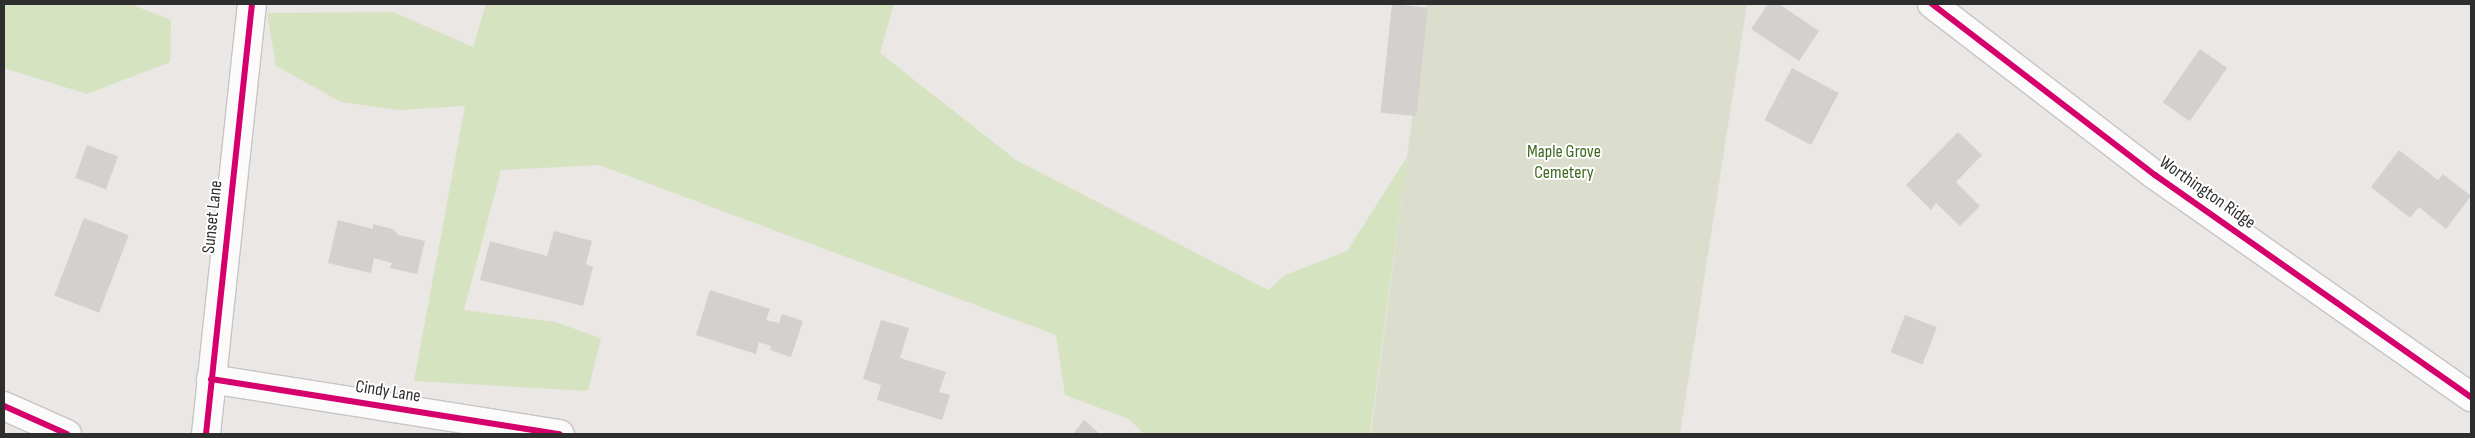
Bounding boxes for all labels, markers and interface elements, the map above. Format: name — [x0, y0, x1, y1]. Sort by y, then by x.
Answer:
park label: Maple Grove Cemetery — [1527, 142, 1601, 184]
street label: Worthington Ridge — [2155, 152, 2259, 234]
street label: Sunset Lane — [198, 179, 228, 255]
street label: Cindy Lane — [354, 376, 422, 408]

